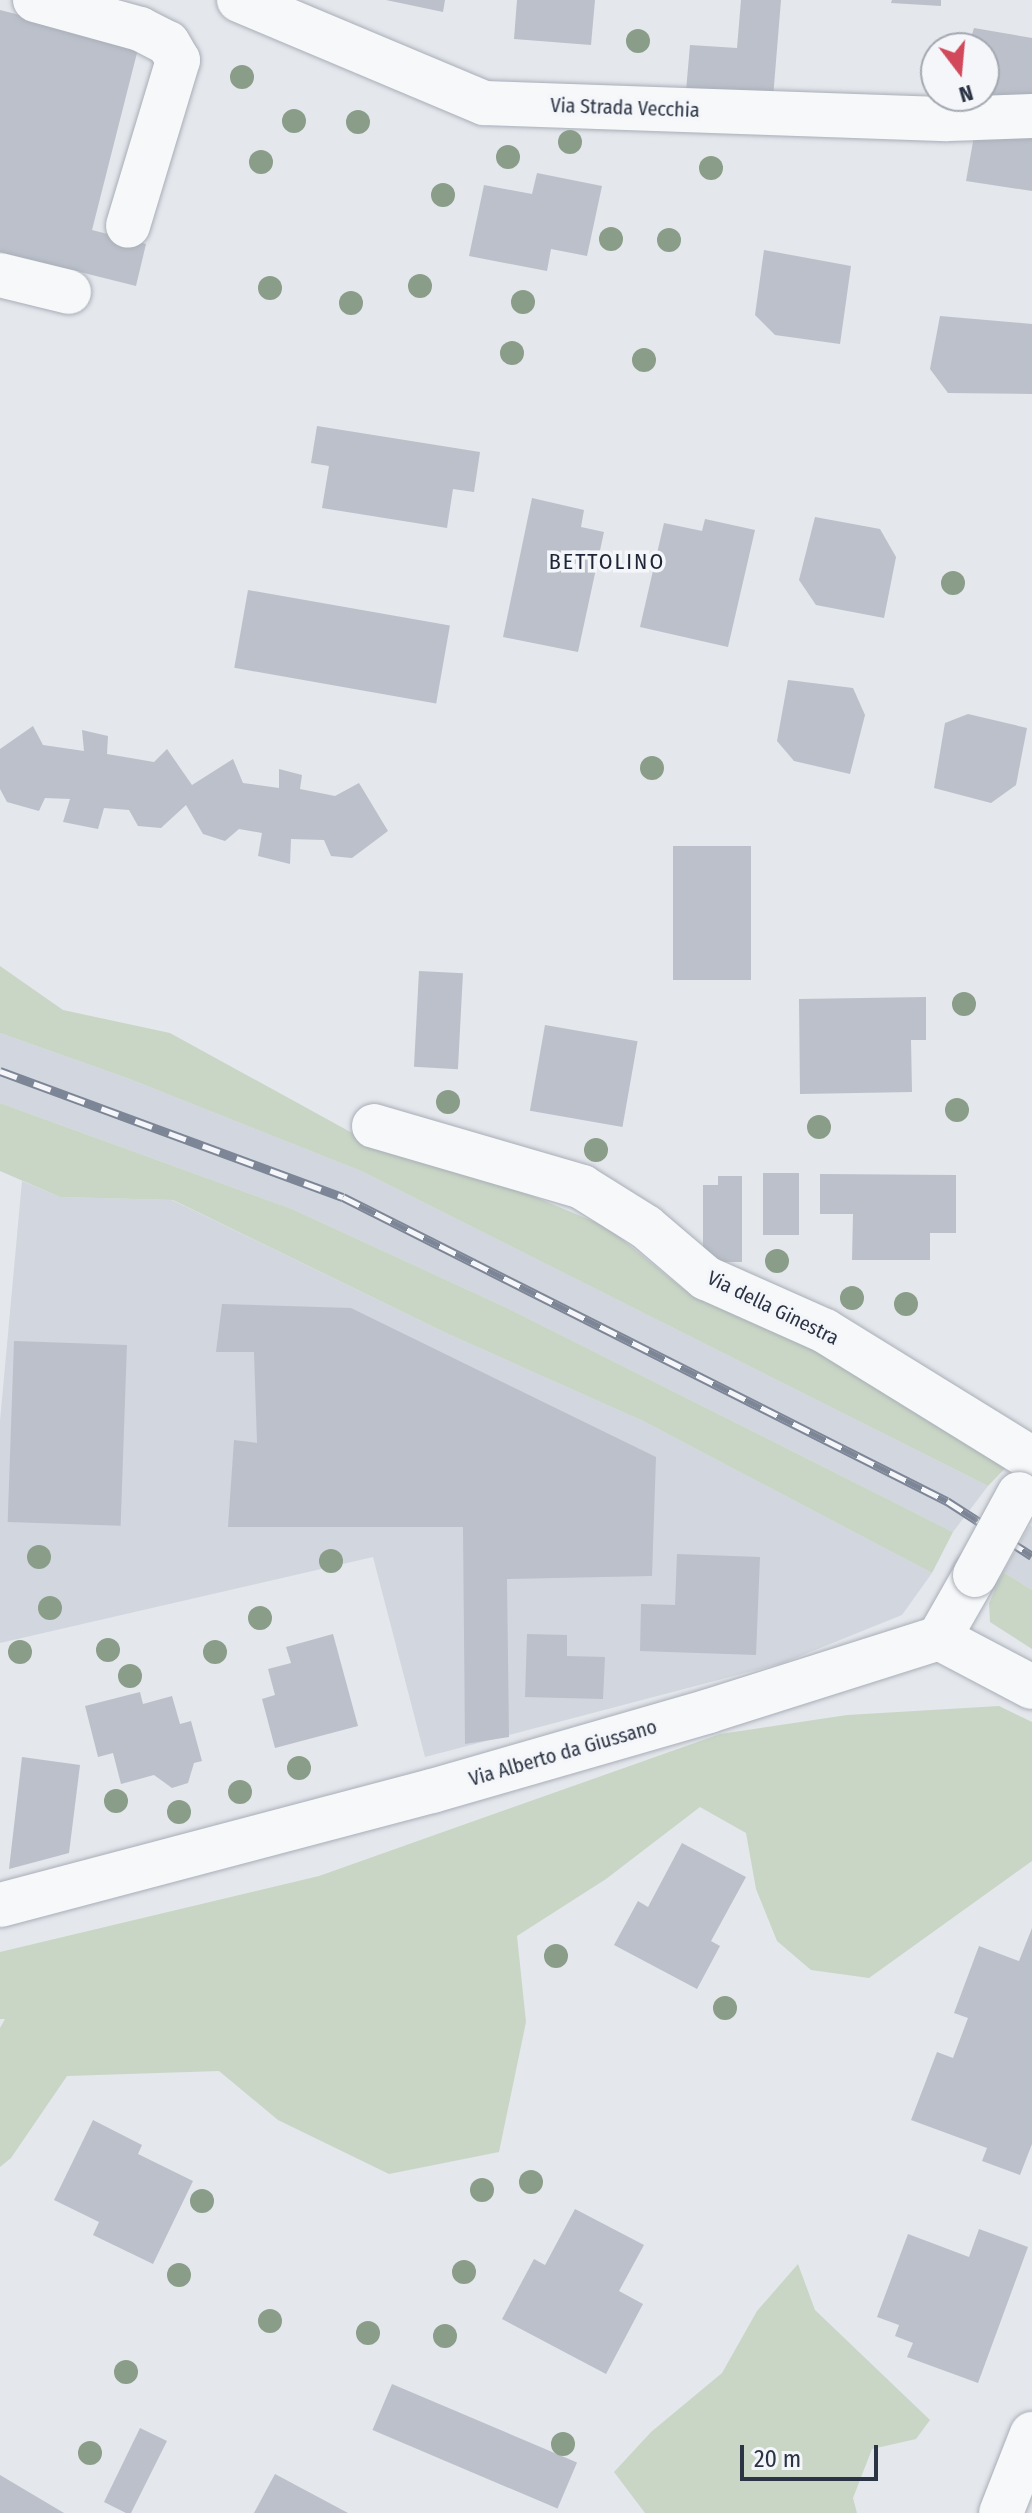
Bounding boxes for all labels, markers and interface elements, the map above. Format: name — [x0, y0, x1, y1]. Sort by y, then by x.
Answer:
north arrow — [920, 32, 1000, 112]
text: N — [956, 79, 976, 108]
street label: Via Strada Vecchia — [550, 93, 700, 123]
district label: BETTOLINO — [549, 549, 665, 575]
street label: Via della Ginestra — [703, 1266, 843, 1350]
street label: Via Alberto da Giussano — [466, 1715, 660, 1791]
scale bar — [744, 2429, 882, 2479]
text: 20 m — [754, 2445, 801, 2473]

